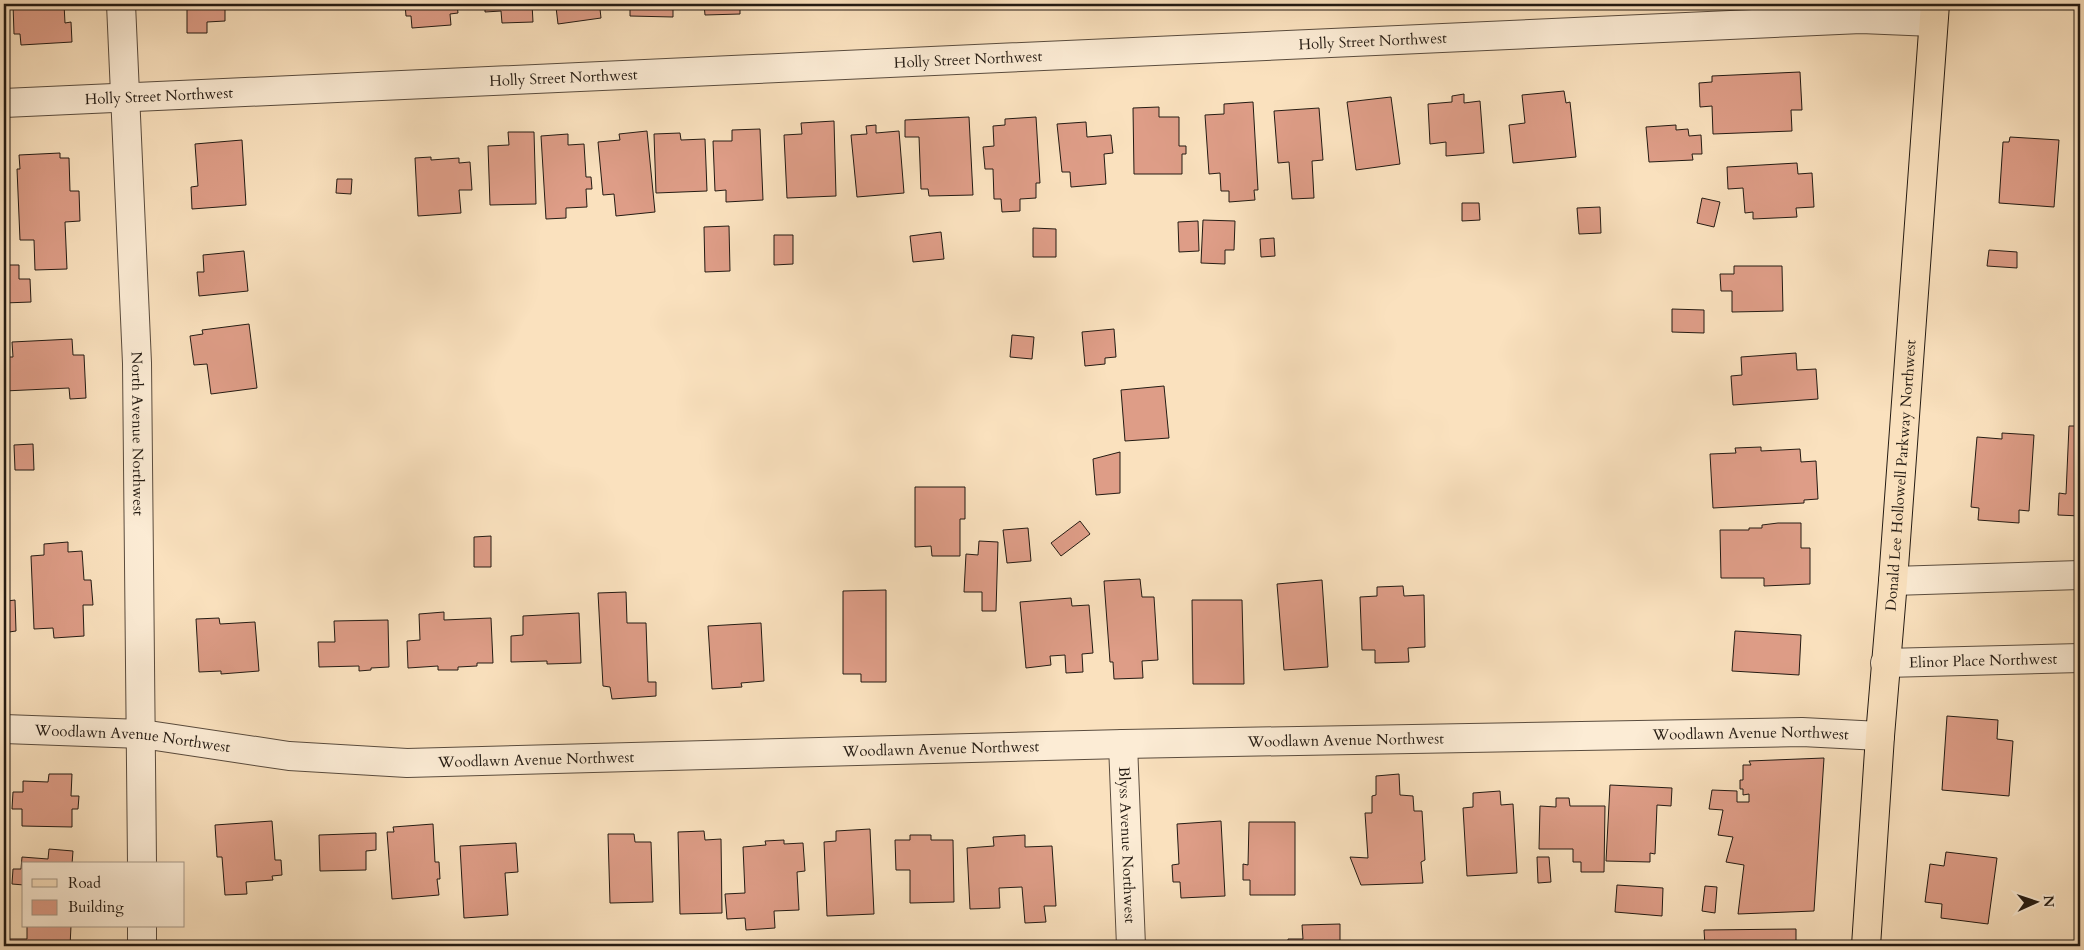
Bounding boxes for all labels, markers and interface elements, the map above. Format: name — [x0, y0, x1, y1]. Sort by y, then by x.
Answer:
street label: Holly Street Northwest — [1298, 28, 1447, 54]
street label: Holly Street Northwest — [893, 46, 1043, 73]
street label: Holly Street Northwest — [489, 64, 638, 91]
street label: Holly Street Northwest — [84, 83, 234, 109]
street label: Donald Lee Hollowell Parkway Northwest — [1881, 339, 1921, 612]
street label: North Avenue Northwest — [127, 351, 149, 516]
street label: Elinor Place Northwest — [1909, 649, 2058, 672]
street label: Woodlawn Avenue Northwest — [33, 720, 232, 757]
street label: Woodlawn Avenue Northwest — [1651, 722, 1850, 745]
street label: Woodlawn Avenue Northwest — [1246, 728, 1444, 752]
street label: Woodlawn Avenue Northwest — [841, 736, 1040, 761]
street label: Woodlawn Avenue Northwest — [437, 747, 635, 772]
street label: Blyss Avenue Northwest — [1114, 766, 1140, 924]
legend — [22, 862, 185, 928]
text: Road — [68, 873, 101, 893]
north arrow — [2012, 878, 2062, 928]
text: N — [2039, 895, 2058, 908]
text: Building — [68, 897, 124, 917]

